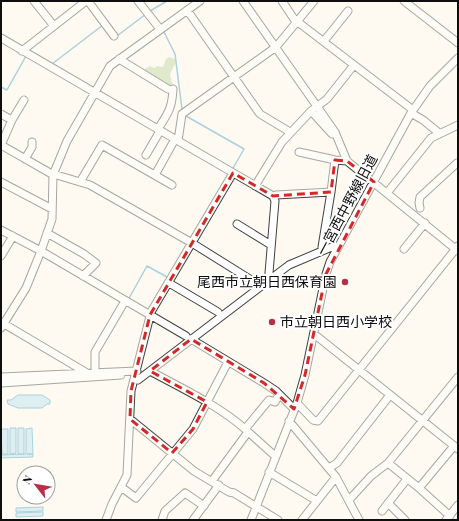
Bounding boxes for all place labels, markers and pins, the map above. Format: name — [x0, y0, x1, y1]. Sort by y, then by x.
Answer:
place label: 尾西市立朝日西保育園 — [197, 272, 337, 291]
marker: 尾西市立朝日西保育園 — [340, 277, 350, 287]
place label: 市立朝日西小学校 — [280, 312, 392, 331]
marker: 市立朝日西小学校 — [267, 317, 277, 327]

